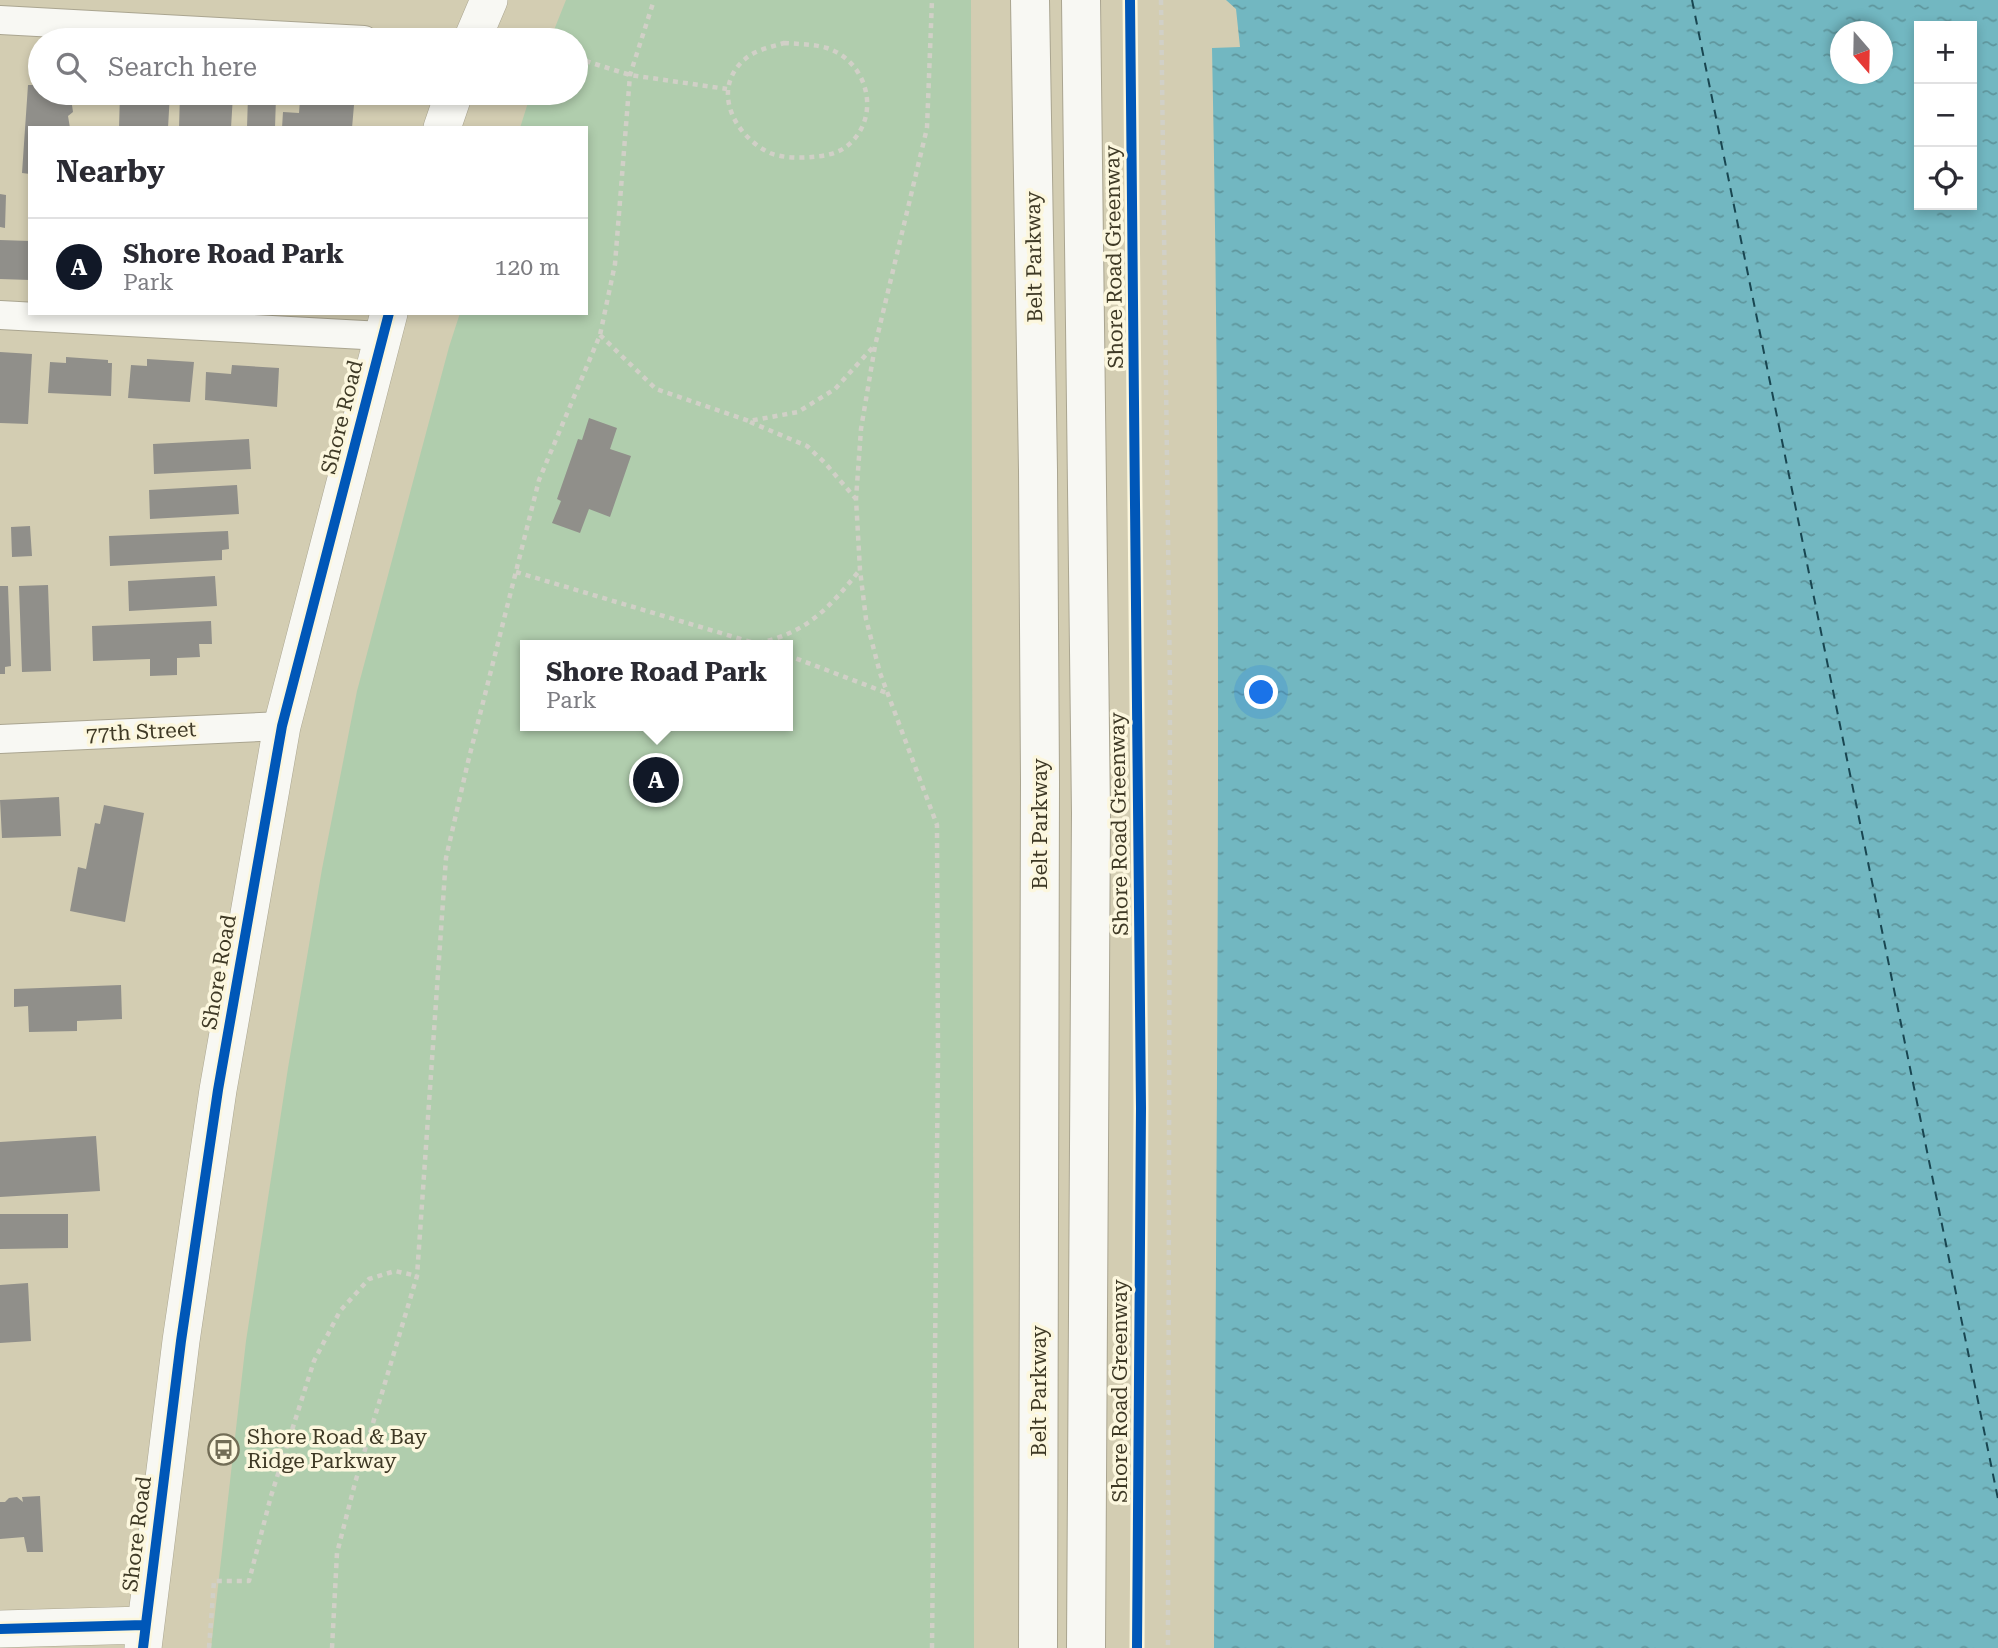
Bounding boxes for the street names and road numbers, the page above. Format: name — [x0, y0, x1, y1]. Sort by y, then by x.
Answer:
street label: Shore Road Greenway — [1100, 145, 1128, 369]
street label: Belt Parkway — [1021, 190, 1047, 323]
street label: Shore Road — [316, 357, 368, 476]
street label: Shore Road Greenway — [1105, 712, 1133, 936]
street label: 77th Street — [85, 717, 197, 747]
street label: Belt Parkway — [1028, 758, 1052, 890]
street label: Shore Road — [197, 912, 241, 1031]
street label: Shore Road Greenway — [1108, 1279, 1132, 1503]
street label: Belt Parkway — [1027, 1325, 1051, 1457]
street label: Shore Road — [118, 1474, 156, 1593]

